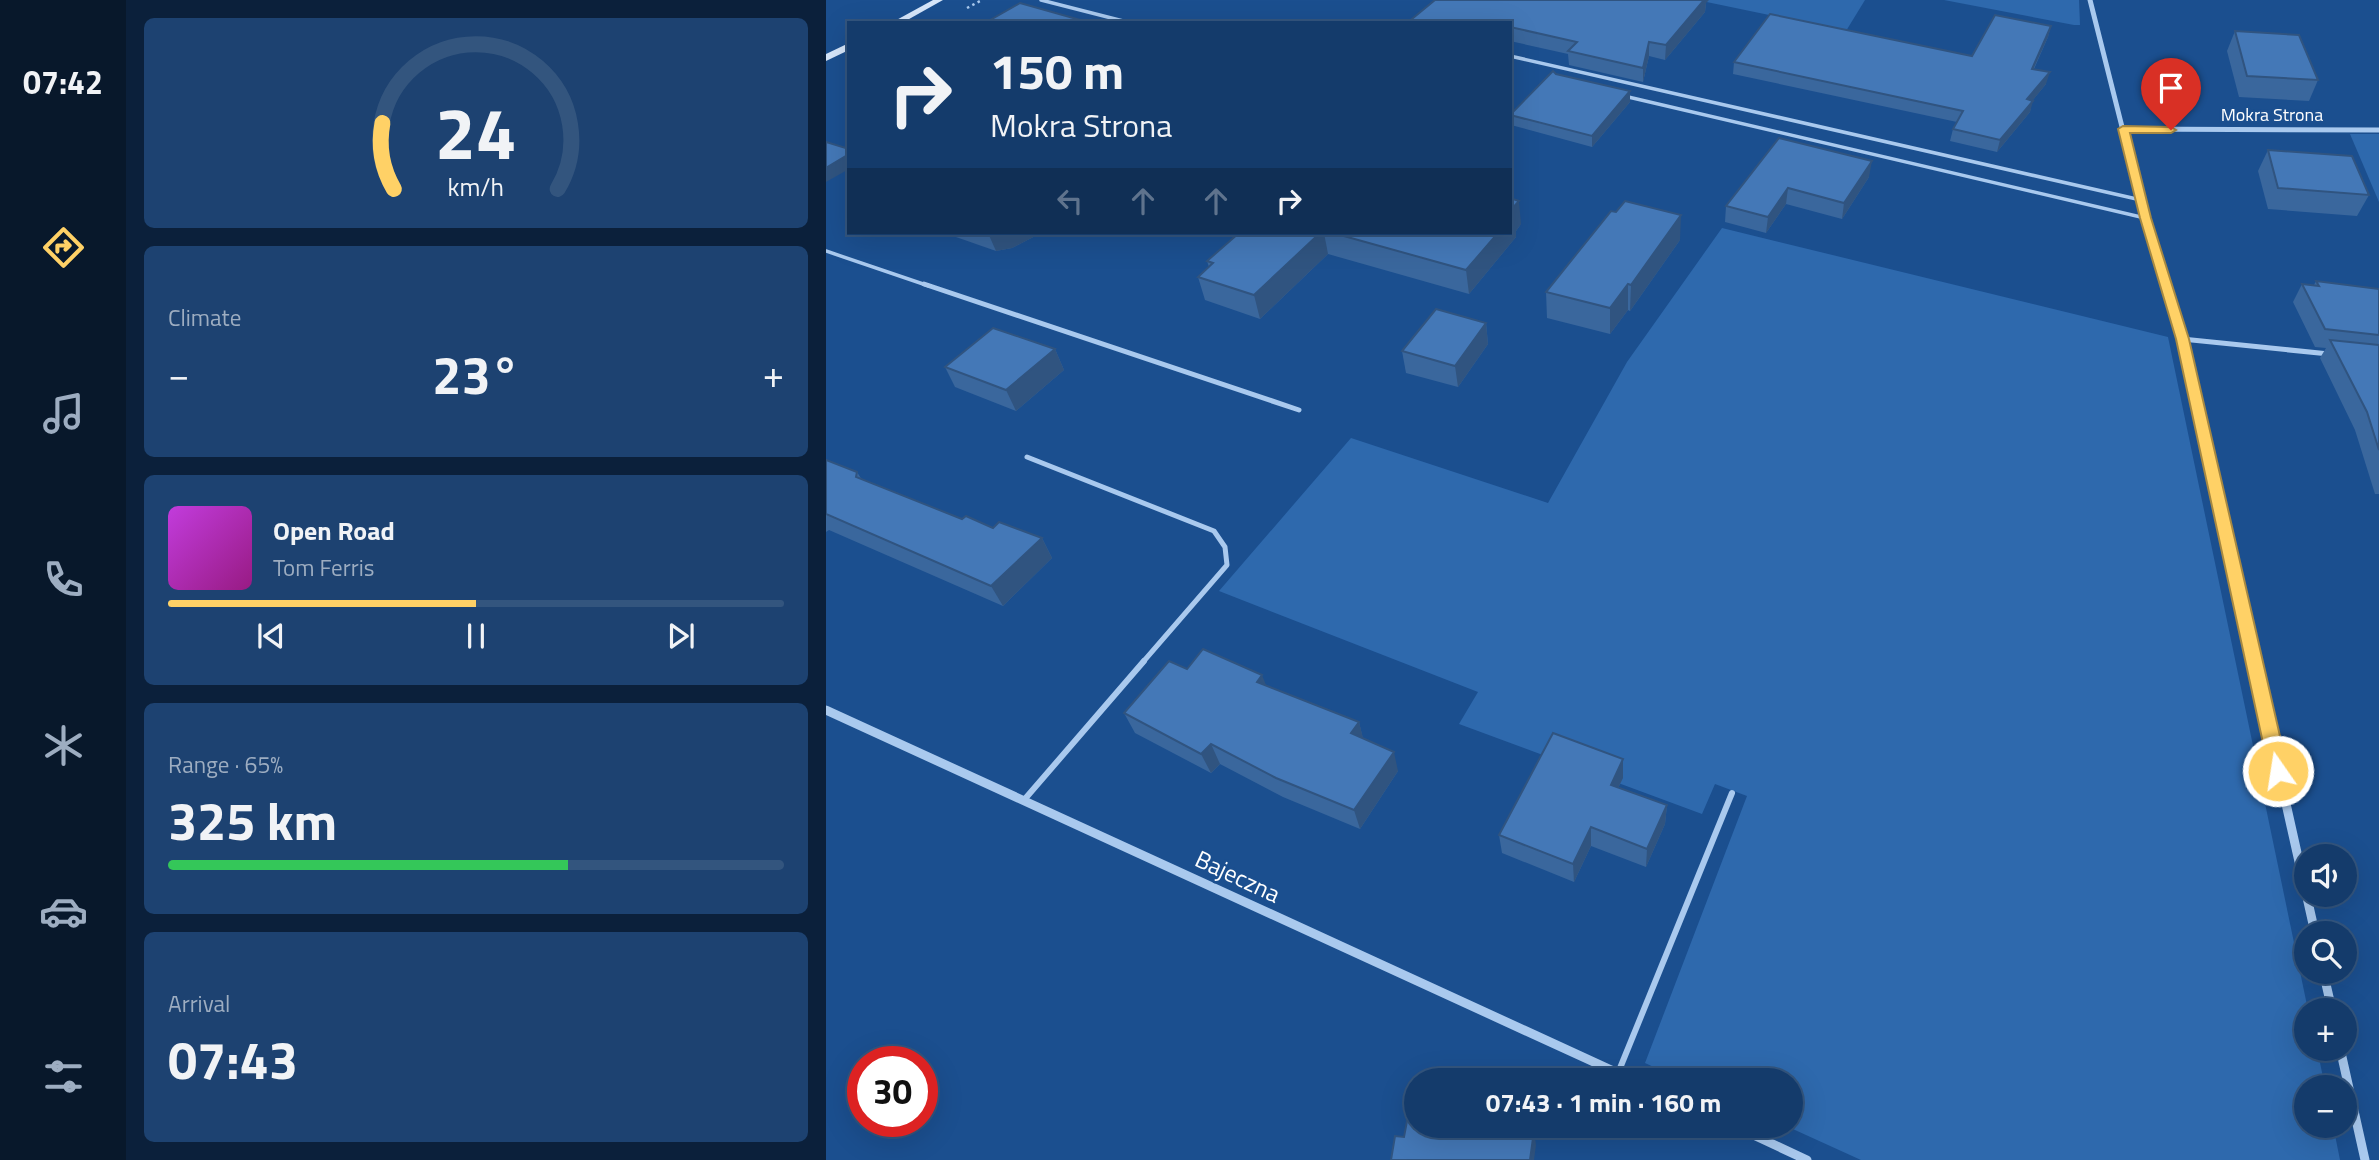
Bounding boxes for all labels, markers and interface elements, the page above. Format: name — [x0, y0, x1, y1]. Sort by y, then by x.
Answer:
text: 150 m — [990, 33, 1124, 108]
icon: right — [875, 49, 966, 140]
text: 07:42 — [23, 58, 103, 106]
pin — [2141, 58, 2201, 130]
icon: arrive — [2152, 69, 2190, 107]
text: 24 — [435, 78, 517, 188]
text: Mokra Strona — [990, 101, 1172, 149]
street label: Mokra Strona — [2221, 101, 2323, 128]
text: km/h — [448, 168, 504, 206]
icon: left — [1051, 182, 1089, 220]
icon: ahead — [1124, 182, 1162, 220]
icon: ahead — [1197, 182, 1235, 220]
icon: right — [1270, 182, 1308, 220]
icon: directions — [39, 223, 88, 272]
text: Climate — [168, 300, 241, 335]
text: 23° — [432, 335, 520, 414]
text: − — [168, 345, 189, 403]
text: + — [763, 345, 784, 403]
icon: music — [39, 389, 88, 438]
text: Open Road — [273, 511, 395, 550]
text: Tom Ferris — [273, 550, 374, 585]
icon: phone — [39, 555, 88, 604]
icon: previous — [252, 617, 290, 655]
icon: pause — [457, 617, 495, 655]
icon: next — [662, 617, 700, 655]
icon: climate — [39, 721, 88, 770]
position arrow — [2241, 734, 2315, 808]
text: Range · 65% — [168, 747, 283, 782]
text: 325 km — [168, 781, 337, 860]
street label: Bajeczna — [1189, 841, 1287, 911]
map controls — [2294, 844, 2357, 1138]
button: sound — [2294, 844, 2357, 907]
icon: car — [39, 887, 88, 936]
button: search — [2294, 921, 2357, 984]
text: Arrival — [168, 986, 230, 1021]
button: + — [2294, 998, 2357, 1061]
text: 07:43 — [168, 1020, 298, 1099]
speed limit sign: 30 — [847, 1046, 938, 1137]
icon: filters — [39, 1052, 88, 1101]
button: − — [2294, 1075, 2357, 1138]
text: 07:43 · 1 min · 160 m — [1486, 1083, 1721, 1122]

